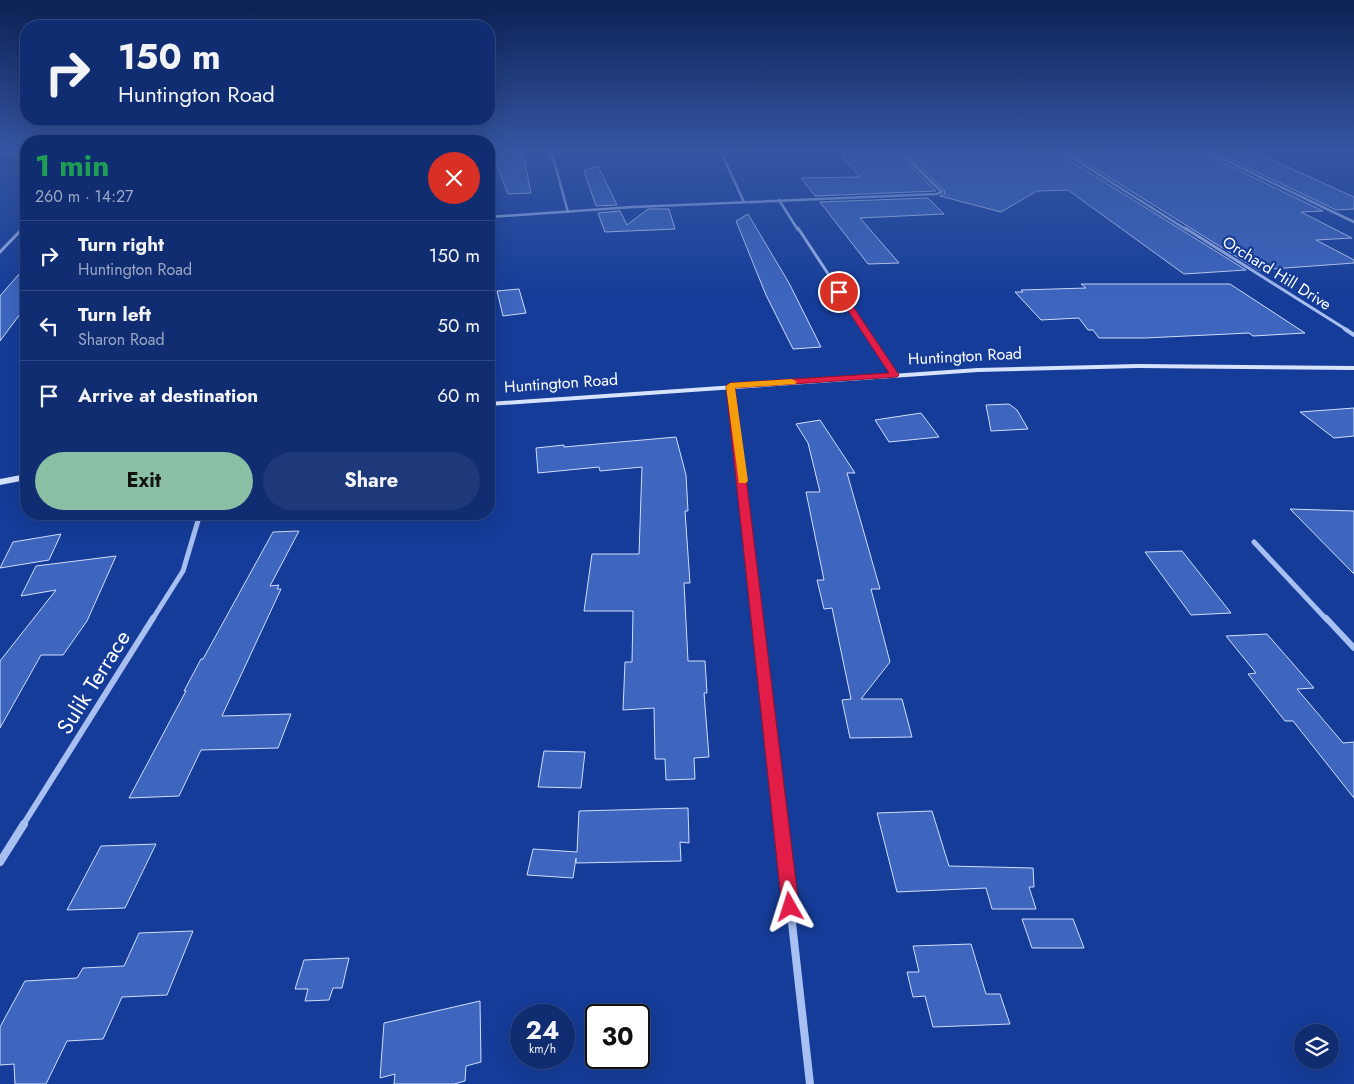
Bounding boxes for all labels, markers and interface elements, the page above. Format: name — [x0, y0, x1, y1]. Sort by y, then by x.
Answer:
text: 150 m — [118, 32, 221, 82]
icon: right — [35, 40, 100, 105]
text: Huntington Road — [118, 78, 275, 110]
text: 1 min — [35, 144, 109, 187]
button: close — [428, 152, 480, 204]
text: 260 m · 14:27 — [35, 185, 133, 208]
street label: Orchard Hill Drive — [1218, 230, 1336, 316]
text: Turn right — [78, 231, 164, 258]
icon: right — [35, 242, 63, 270]
text: 150 m — [429, 242, 480, 269]
text: Huntington Road — [78, 258, 192, 281]
pin — [818, 271, 860, 313]
icon: arrive — [825, 278, 853, 306]
text: Turn left — [78, 301, 151, 328]
icon: left — [35, 312, 63, 340]
text: 50 m — [437, 312, 480, 339]
text: Sharon Road — [78, 328, 165, 351]
street label: Huntington Road — [907, 342, 1023, 370]
street label: Huntington Road — [503, 368, 619, 398]
icon: arrive — [35, 382, 63, 410]
text: Arrive at destination — [78, 382, 258, 409]
text: 60 m — [437, 382, 480, 409]
button: Exit — [35, 452, 253, 510]
button: Share — [263, 452, 480, 510]
street label: Sulik Terrace — [48, 624, 138, 740]
position arrow — [763, 880, 815, 932]
speed limit sign: 30 — [585, 1004, 650, 1069]
text: 24 — [526, 1012, 559, 1048]
map controls — [1294, 1024, 1339, 1069]
button: layers — [1294, 1024, 1339, 1069]
text: km/h — [529, 1040, 556, 1058]

